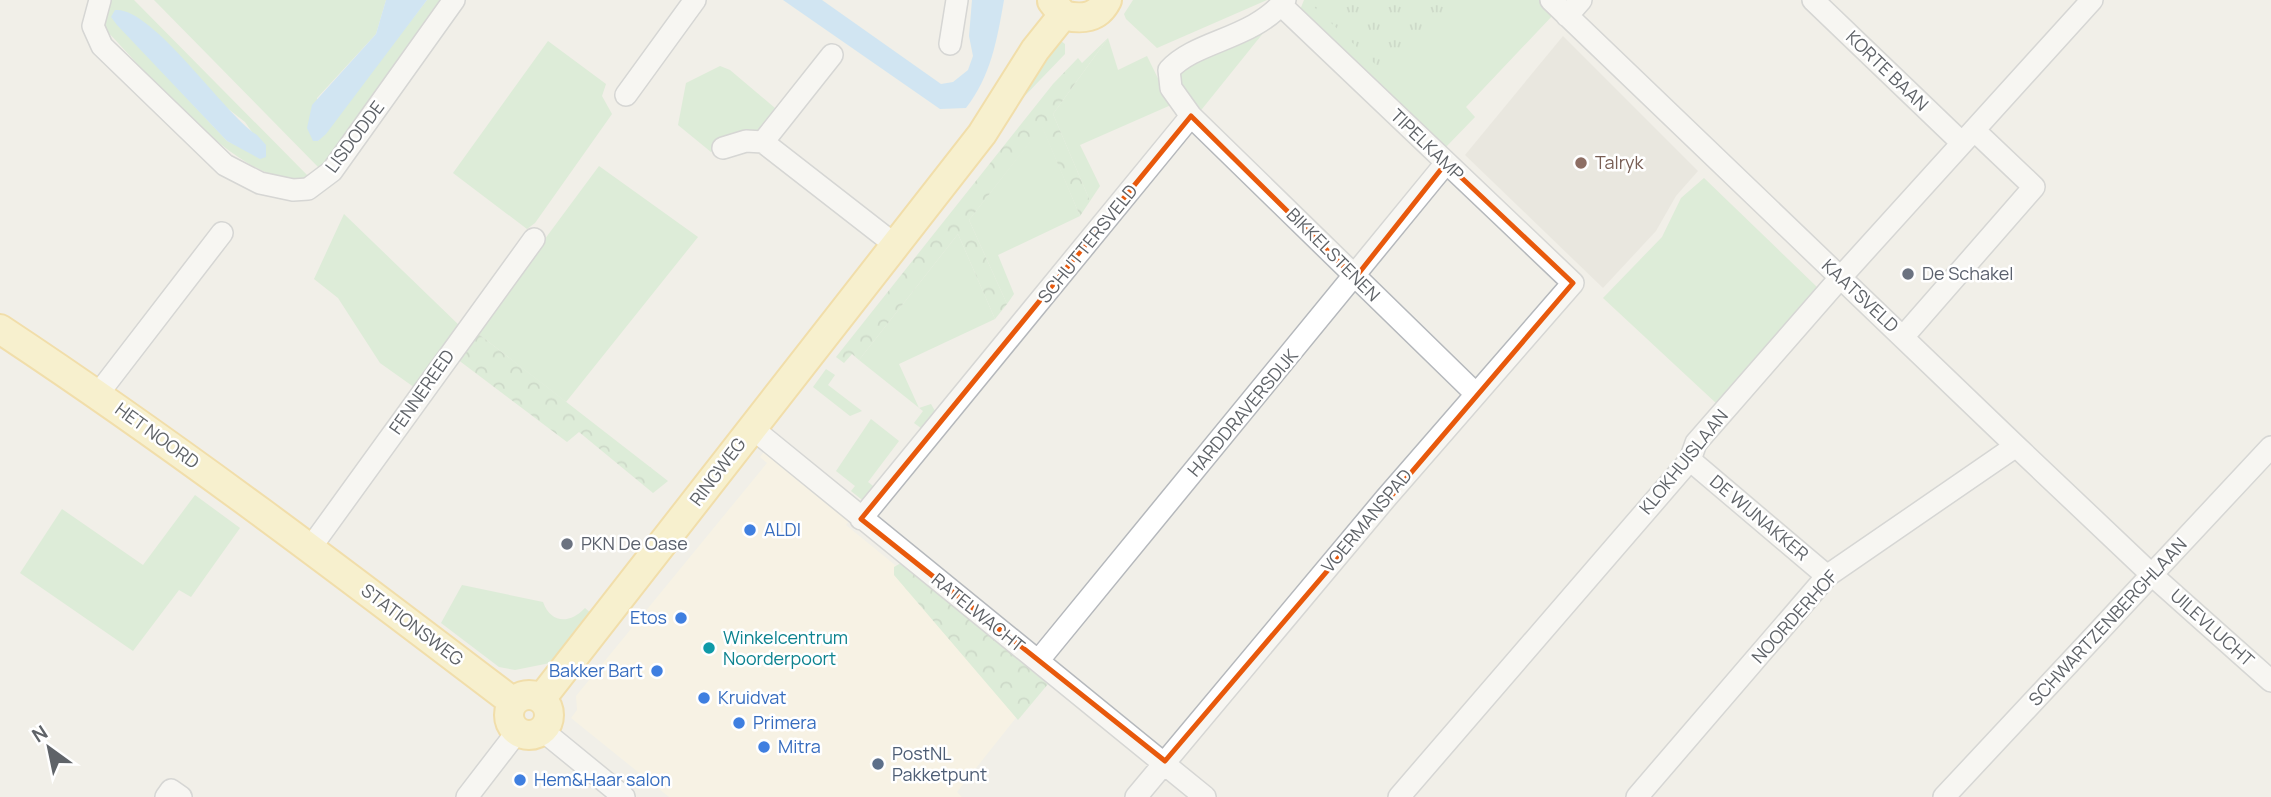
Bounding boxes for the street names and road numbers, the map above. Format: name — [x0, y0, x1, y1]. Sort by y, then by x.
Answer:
street label: KORTE BAAN — [1841, 25, 1934, 116]
street label: LISDODDE — [319, 96, 389, 177]
street label: TIPELKAMP — [1386, 103, 1470, 185]
street label: SCHUTTERSVELD — [1032, 179, 1143, 308]
street label: BIKKELSTENEN — [1282, 202, 1386, 306]
street label: KAATSVELD — [1817, 253, 1904, 337]
street label: HARDDRAVERSDIJK — [1182, 343, 1303, 481]
street label: FENNEREED — [383, 344, 459, 439]
street label: HET NOORD — [111, 397, 204, 474]
street label: KLOKHUISLAAN — [1633, 404, 1733, 519]
street label: RINGWEG — [684, 432, 751, 510]
street label: VOERMANSPAD — [1316, 463, 1417, 577]
street label: DE WIJNAKKER — [1705, 469, 1814, 566]
street label: SCHWARTZENBERGHLAAN — [2023, 532, 2192, 711]
street label: NOORDERHOF — [1746, 565, 1843, 668]
street label: RATELWACHT — [927, 567, 1030, 657]
street label: STATIONSWEG — [357, 578, 469, 671]
street label: UILEVLUCHT — [2166, 583, 2260, 671]

